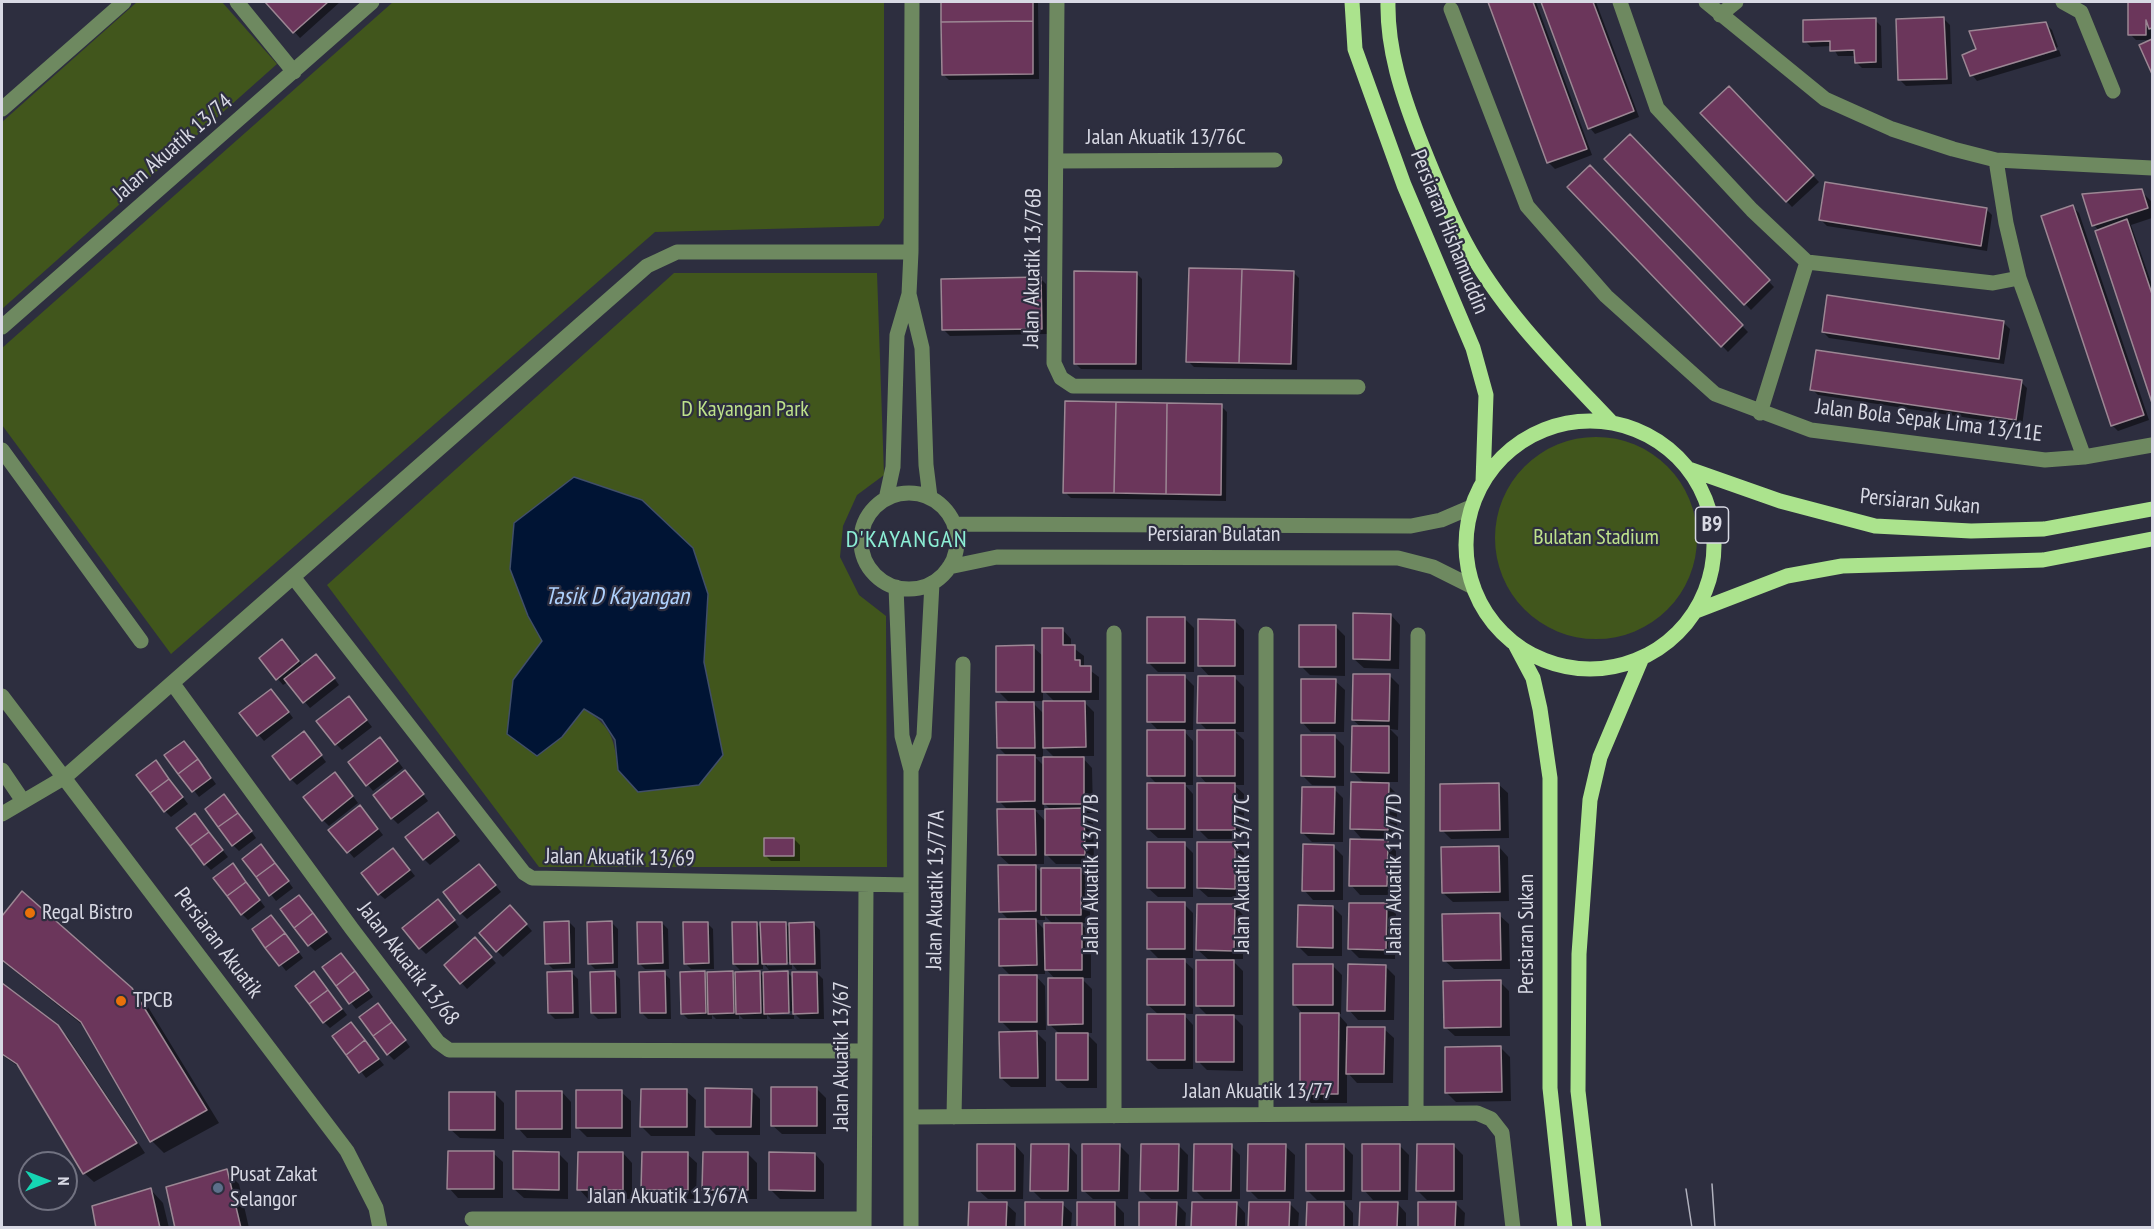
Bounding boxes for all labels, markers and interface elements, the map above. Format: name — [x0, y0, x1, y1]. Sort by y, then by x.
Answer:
street label: Jalan Akuatik 13/74 — [108, 89, 238, 207]
street label: Jalan Akuatik 13/76C — [1086, 125, 1246, 151]
street label: Persiaran Hishamuddin — [1404, 146, 1494, 318]
street label: Jalan Akuatik 13/76B — [1018, 188, 1048, 348]
street label: Jalan Bola Sepak Lima 13/11E — [1814, 394, 2044, 448]
park label: D Kayangan Park — [681, 397, 809, 423]
street label: Persiaran Sukan — [1859, 484, 1981, 520]
road number: B9 — [1696, 507, 1728, 543]
street label: Persiaran Bulatan — [1148, 522, 1280, 548]
park label: Bulatan Stadium — [1533, 525, 1659, 551]
district label: D'KAYANGAN — [846, 526, 968, 554]
water label: Tasik D Kayangan — [545, 583, 689, 611]
street label: Jalan Akuatik 13/77D — [1382, 793, 1408, 955]
street label: Jalan Akuatik 13/77B — [1079, 794, 1105, 954]
street label: Jalan Akuatik 13/77C — [1230, 794, 1256, 954]
street label: Jalan Akuatik 13/77A — [921, 810, 951, 970]
street label: Jalan Akuatik 13/69 — [545, 843, 695, 873]
street label: Persiaran Sukan — [1514, 874, 1540, 994]
street label: Persiaran Akuatik — [168, 883, 268, 1003]
street label: Jalan Akuatik 13/68 — [351, 897, 465, 1031]
place label: Regal Bistro — [42, 900, 133, 926]
marker: Regal Bistro — [23, 906, 37, 920]
street label: Jalan Akuatik 13/67 — [829, 981, 855, 1131]
place label: TPCB — [133, 988, 173, 1014]
marker: TPCB — [114, 994, 128, 1008]
street label: Jalan Akuatik 13/77 — [1183, 1079, 1333, 1105]
north arrow — [18, 1151, 78, 1211]
place label: Pusat Zakat Selangor — [230, 1162, 317, 1214]
text: N — [54, 1177, 74, 1185]
marker: Pusat Zakat Selangor — [211, 1181, 225, 1195]
street label: Jalan Akuatik 13/67A — [588, 1184, 748, 1210]

